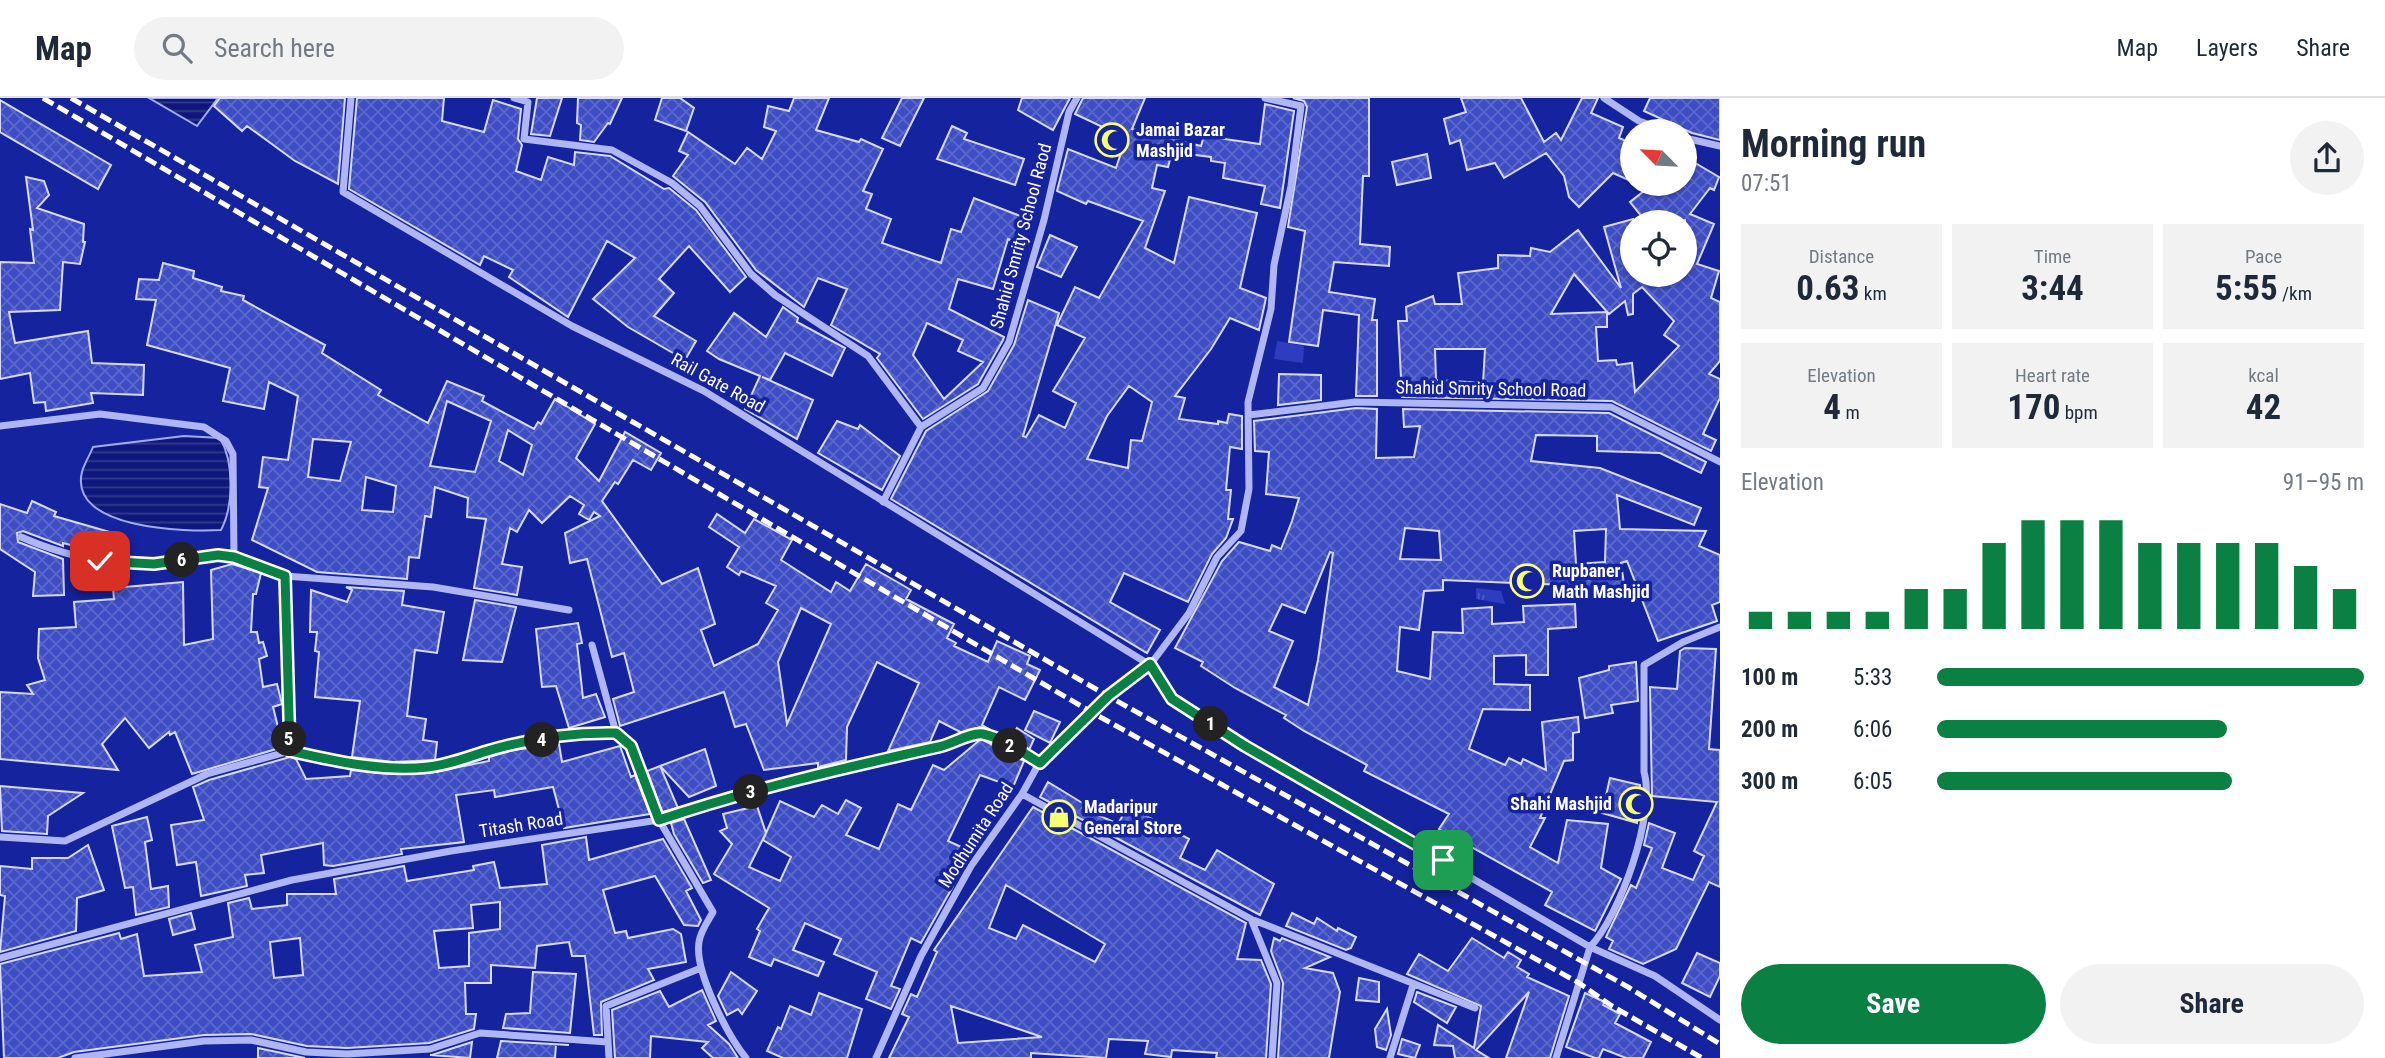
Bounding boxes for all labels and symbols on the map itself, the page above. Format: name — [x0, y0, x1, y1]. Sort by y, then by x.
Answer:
place label: Jamai Bazar Mashjid — [1136, 119, 1225, 161]
north arrow — [1620, 119, 1698, 196]
mosque icon: Jamai Bazar Mashjid — [1093, 121, 1131, 159]
street label: Shahid Smrity School Raod — [986, 141, 1055, 331]
street label: Rail Gate Road — [668, 348, 769, 417]
street label: Shahid Smrity School Road — [1395, 376, 1587, 401]
pin — [70, 531, 130, 591]
pin: 6 — [164, 542, 200, 578]
place label: Rupbaner Math Mashjid — [1552, 560, 1650, 602]
mosque icon: Rupbaner Math Mashjid — [1508, 562, 1546, 600]
pin: 1 — [1194, 706, 1228, 742]
pin: 5 — [272, 722, 306, 756]
pin: 4 — [524, 722, 560, 758]
pin: 2 — [992, 728, 1028, 764]
pin: 3 — [734, 774, 768, 810]
street label: Modhumita Road — [934, 778, 1017, 891]
mosque icon: Shahi Mashjid — [1617, 785, 1655, 823]
place label: Shahi Mashjid — [1510, 793, 1612, 814]
place label: Madaripur General Store — [1084, 796, 1182, 838]
shop icon: Madaripur General Store — [1040, 798, 1078, 836]
street label: Titash Road — [477, 808, 564, 841]
pin — [1413, 830, 1473, 890]

